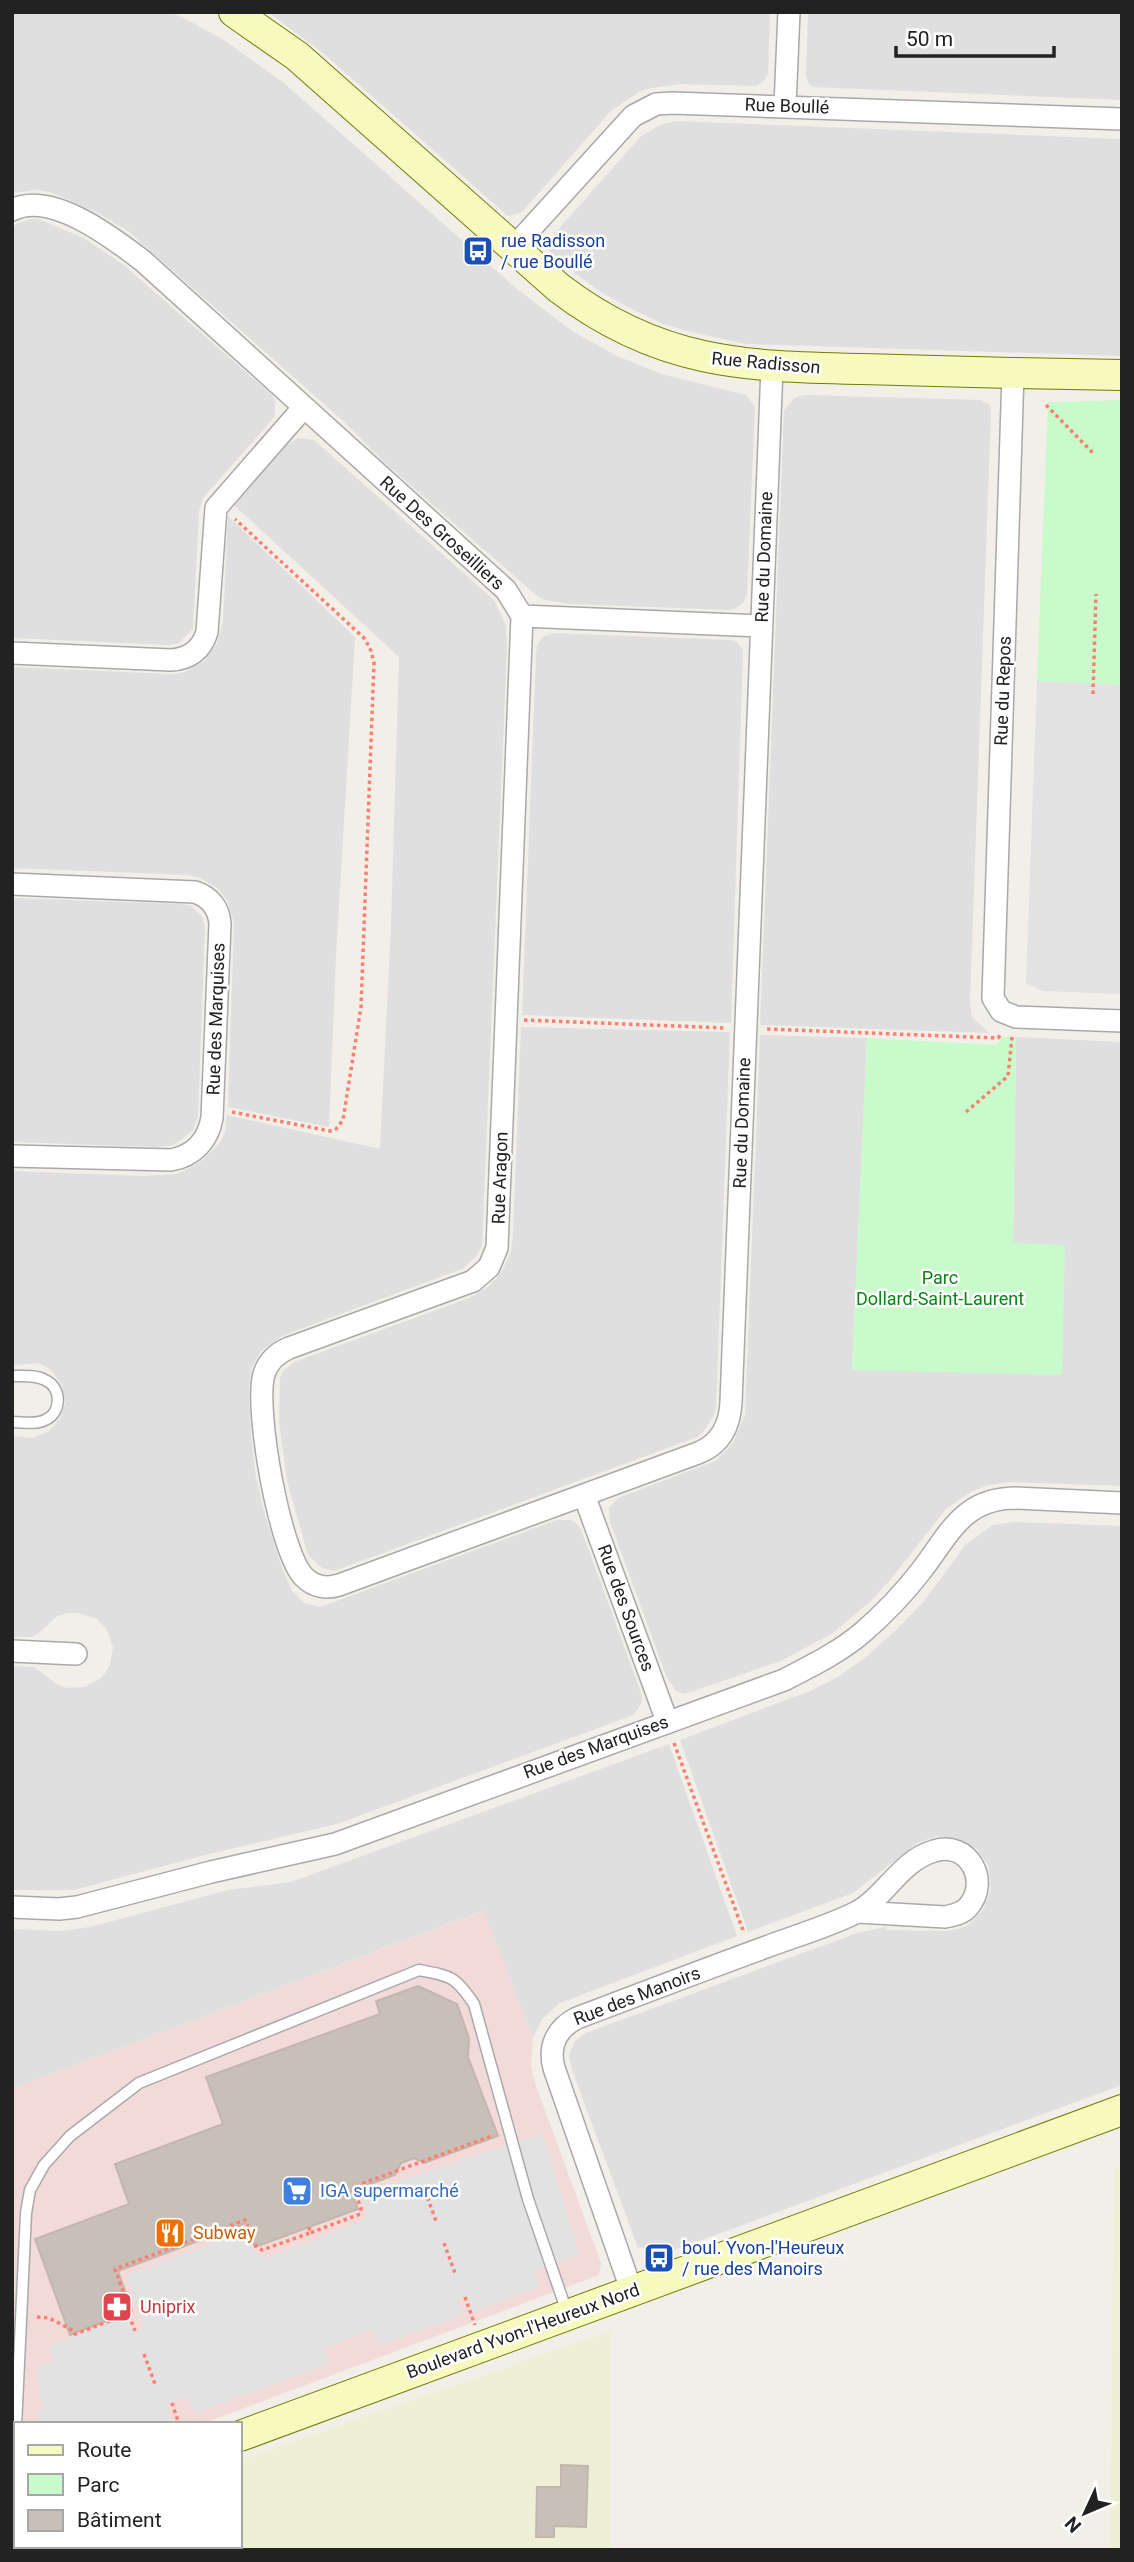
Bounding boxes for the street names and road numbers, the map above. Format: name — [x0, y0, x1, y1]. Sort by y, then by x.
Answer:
street label: Rue Boullé — [744, 94, 830, 117]
street label: Rue Radisson — [711, 347, 821, 378]
street label: Rue Des Groseilliers — [376, 471, 509, 594]
street label: Rue du Domaine — [751, 491, 776, 623]
street label: Rue du Repos — [990, 636, 1015, 746]
street label: Rue des Marquises — [202, 942, 229, 1096]
street label: Rue du Domaine — [729, 1057, 754, 1189]
street label: Rue Aragon — [487, 1131, 512, 1225]
street label: Rue des Sources — [594, 1541, 659, 1674]
street label: Rue des Marquises — [521, 1711, 671, 1782]
street label: Rue des Manoirs — [571, 1962, 703, 2029]
street label: Boulevard Yvon-l'Heureux Nord — [403, 2279, 642, 2383]

